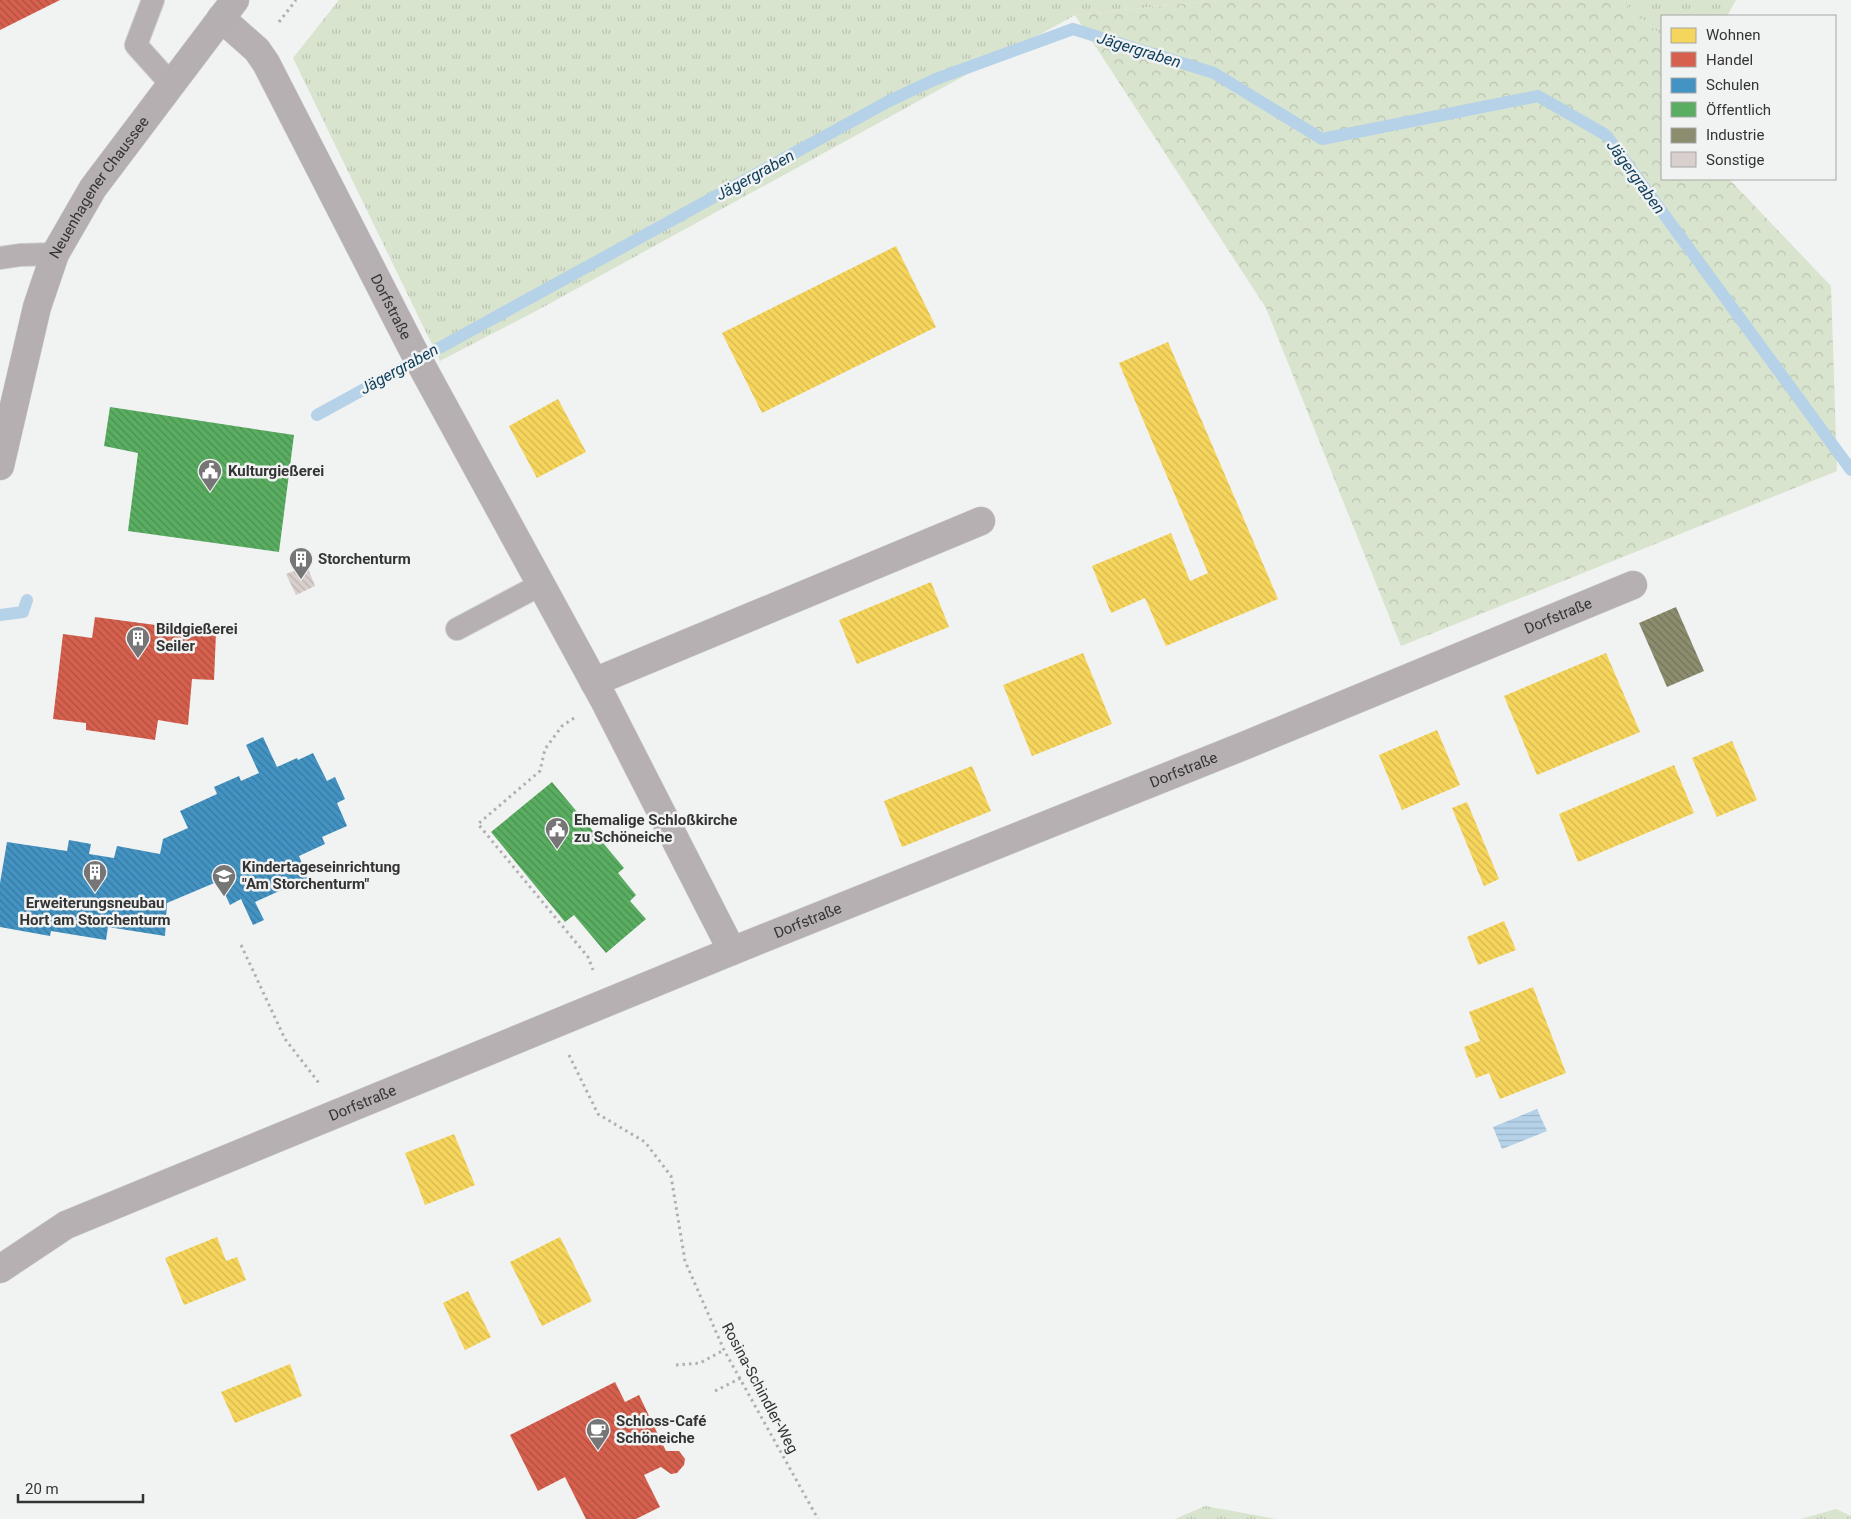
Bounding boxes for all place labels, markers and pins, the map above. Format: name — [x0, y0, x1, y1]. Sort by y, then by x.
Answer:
public building icon: Kulturgießerei — [197, 458, 223, 492]
place label: Kulturgießerei — [228, 462, 324, 480]
building icon: Storchenturm — [288, 546, 314, 580]
place label: Storchenturm — [318, 550, 411, 568]
place label: Bildgießerei Seiler — [156, 620, 238, 655]
building icon: Bildgießerei Seiler — [125, 625, 151, 659]
place label: Ehemalige Schloßkirche zu Schöneiche — [574, 811, 737, 846]
public building icon: Ehemalige Schloßkirche zu Schöneiche — [544, 816, 570, 850]
place label: Kindertageseinrichtung "Am Storchenturm" — [242, 858, 400, 893]
building icon: Erweiterungsneubau Hort am Storchenturm — [82, 859, 108, 893]
school or university icon: Kindertageseinrichtung "Am Storchenturm" — [211, 863, 237, 897]
place label: Erweiterungsneubau Hort am Storchenturm — [19, 894, 171, 929]
place label: Schloss-Café Schöneiche — [616, 1412, 706, 1447]
cafe icon: Schloss-Café Schöneiche — [585, 1417, 611, 1451]

